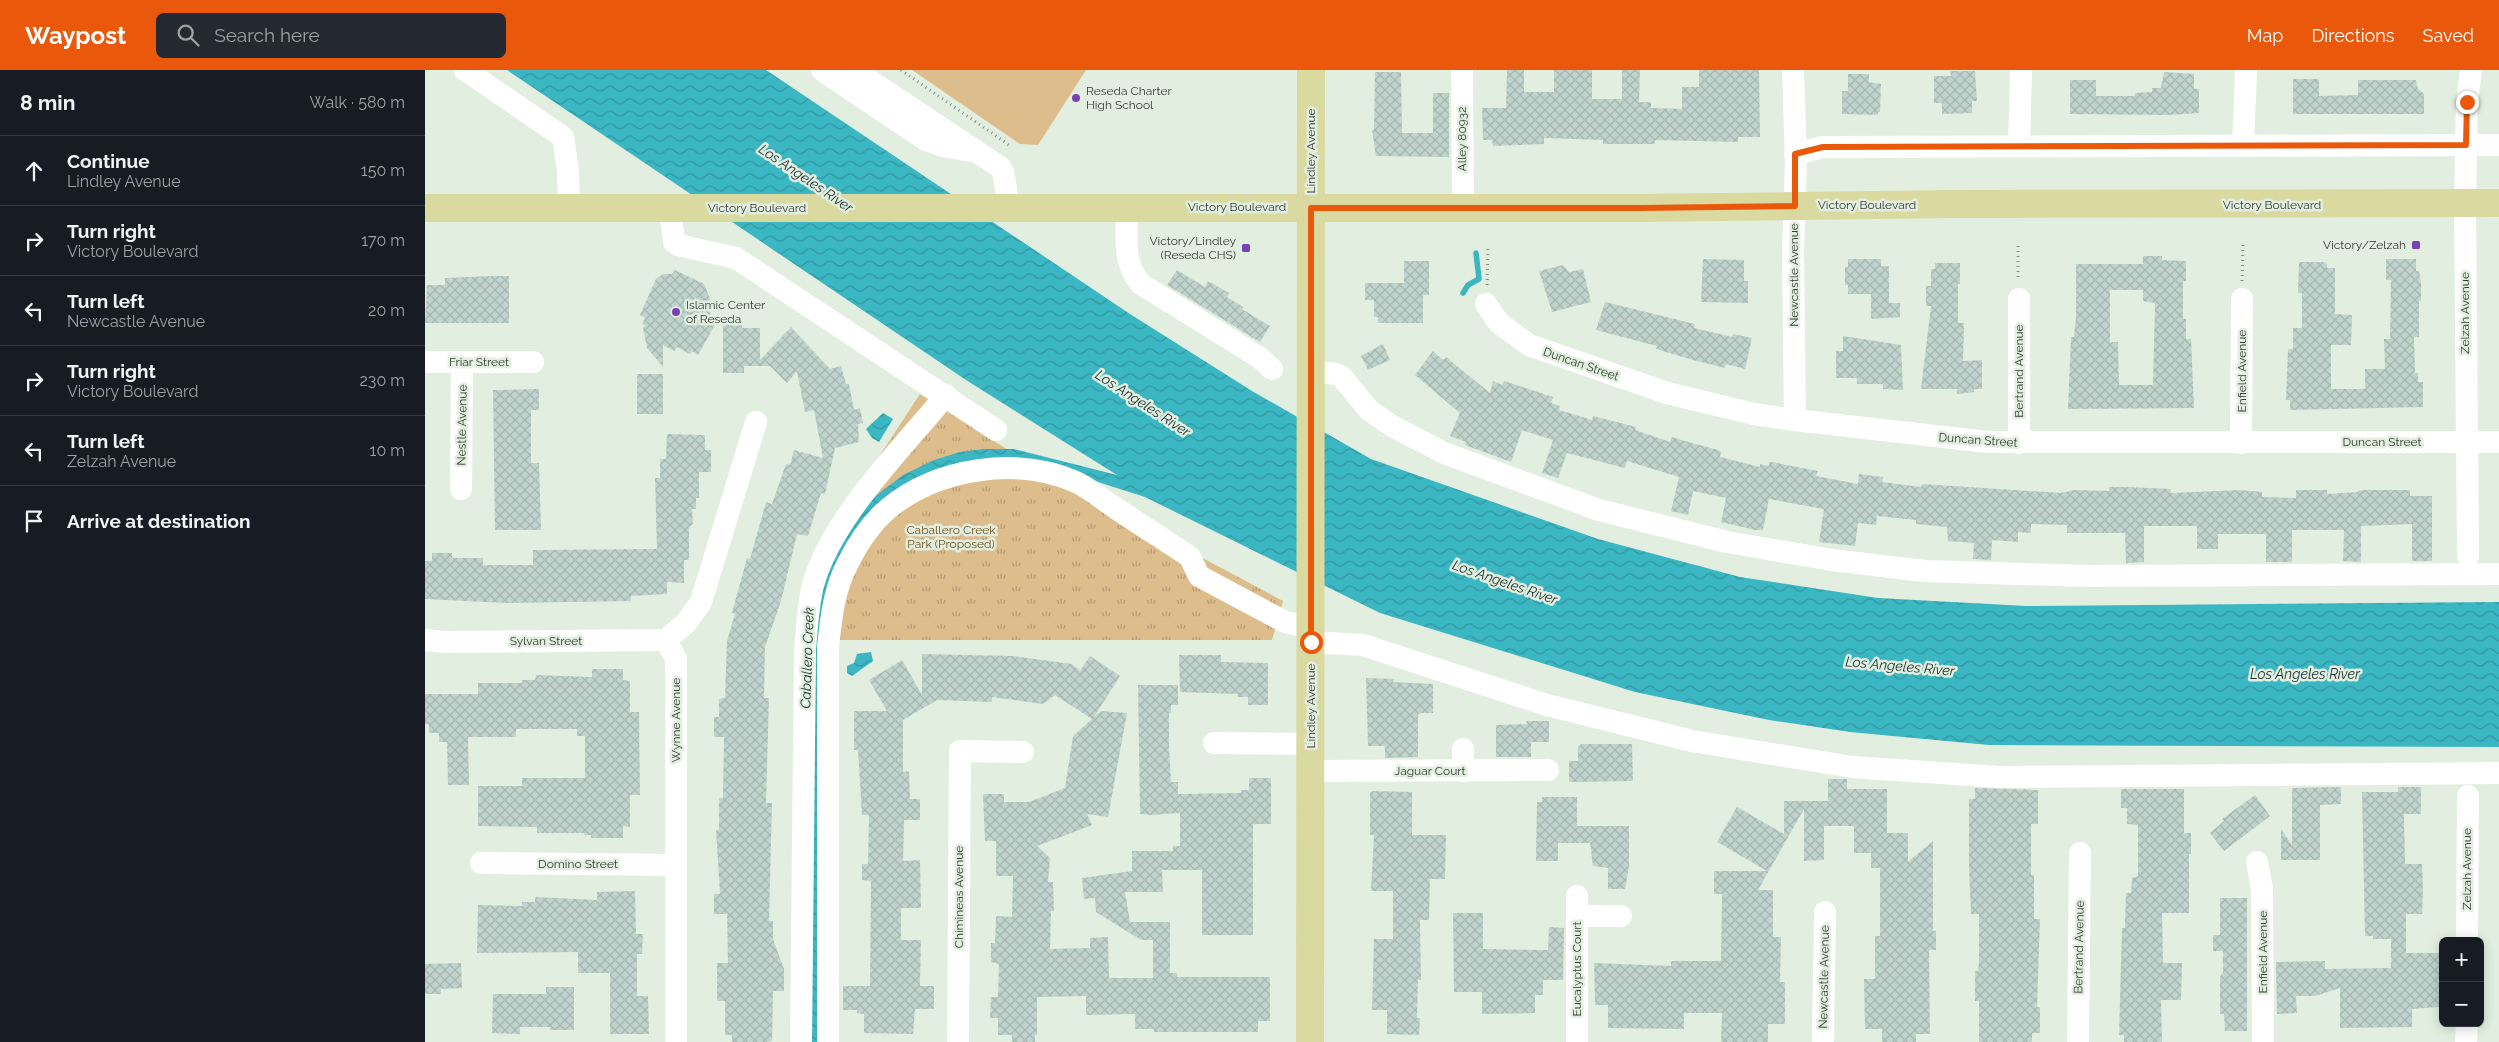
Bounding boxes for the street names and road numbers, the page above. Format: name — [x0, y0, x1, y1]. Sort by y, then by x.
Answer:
street label: Alley 80932 — [1455, 107, 1469, 171]
street label: Lindley Avenue — [1304, 108, 1318, 194]
street label: Victory Boulevard — [1818, 198, 1916, 212]
street label: Victory Boulevard — [2223, 198, 2321, 212]
street label: Victory Boulevard — [1188, 200, 1286, 214]
street label: Victory Boulevard — [708, 201, 806, 215]
street label: Newcastle Avenue — [1787, 223, 1801, 327]
street label: Zelzah Avenue — [2458, 272, 2472, 354]
street label: Bertrand Avenue — [2012, 324, 2026, 418]
street label: Enfield Avenue — [2235, 330, 2249, 412]
street label: Duncan Street — [1541, 344, 1621, 384]
street label: Friar Street — [449, 355, 509, 369]
street label: Nestle Avenue — [454, 384, 470, 466]
street label: Duncan Street — [1938, 430, 2018, 450]
street label: Duncan Street — [2342, 435, 2422, 449]
street label: Sylvan Street — [510, 634, 582, 648]
street label: Lindley Avenue — [1304, 663, 1318, 749]
street label: Wynne Avenue — [669, 678, 683, 762]
street label: Jaguar Court — [1394, 764, 1466, 778]
street label: Zelzah Avenue — [2460, 828, 2474, 910]
street label: Chimineas Avenue — [952, 846, 966, 948]
street label: Domino Street — [538, 857, 618, 871]
street label: Bertrand Avenue — [2071, 900, 2087, 994]
street label: Enfield Avenue — [2256, 911, 2270, 993]
street label: Eucalyptus Court — [1570, 921, 1584, 1017]
street label: Newcastle Avenue — [1816, 925, 1832, 1029]

